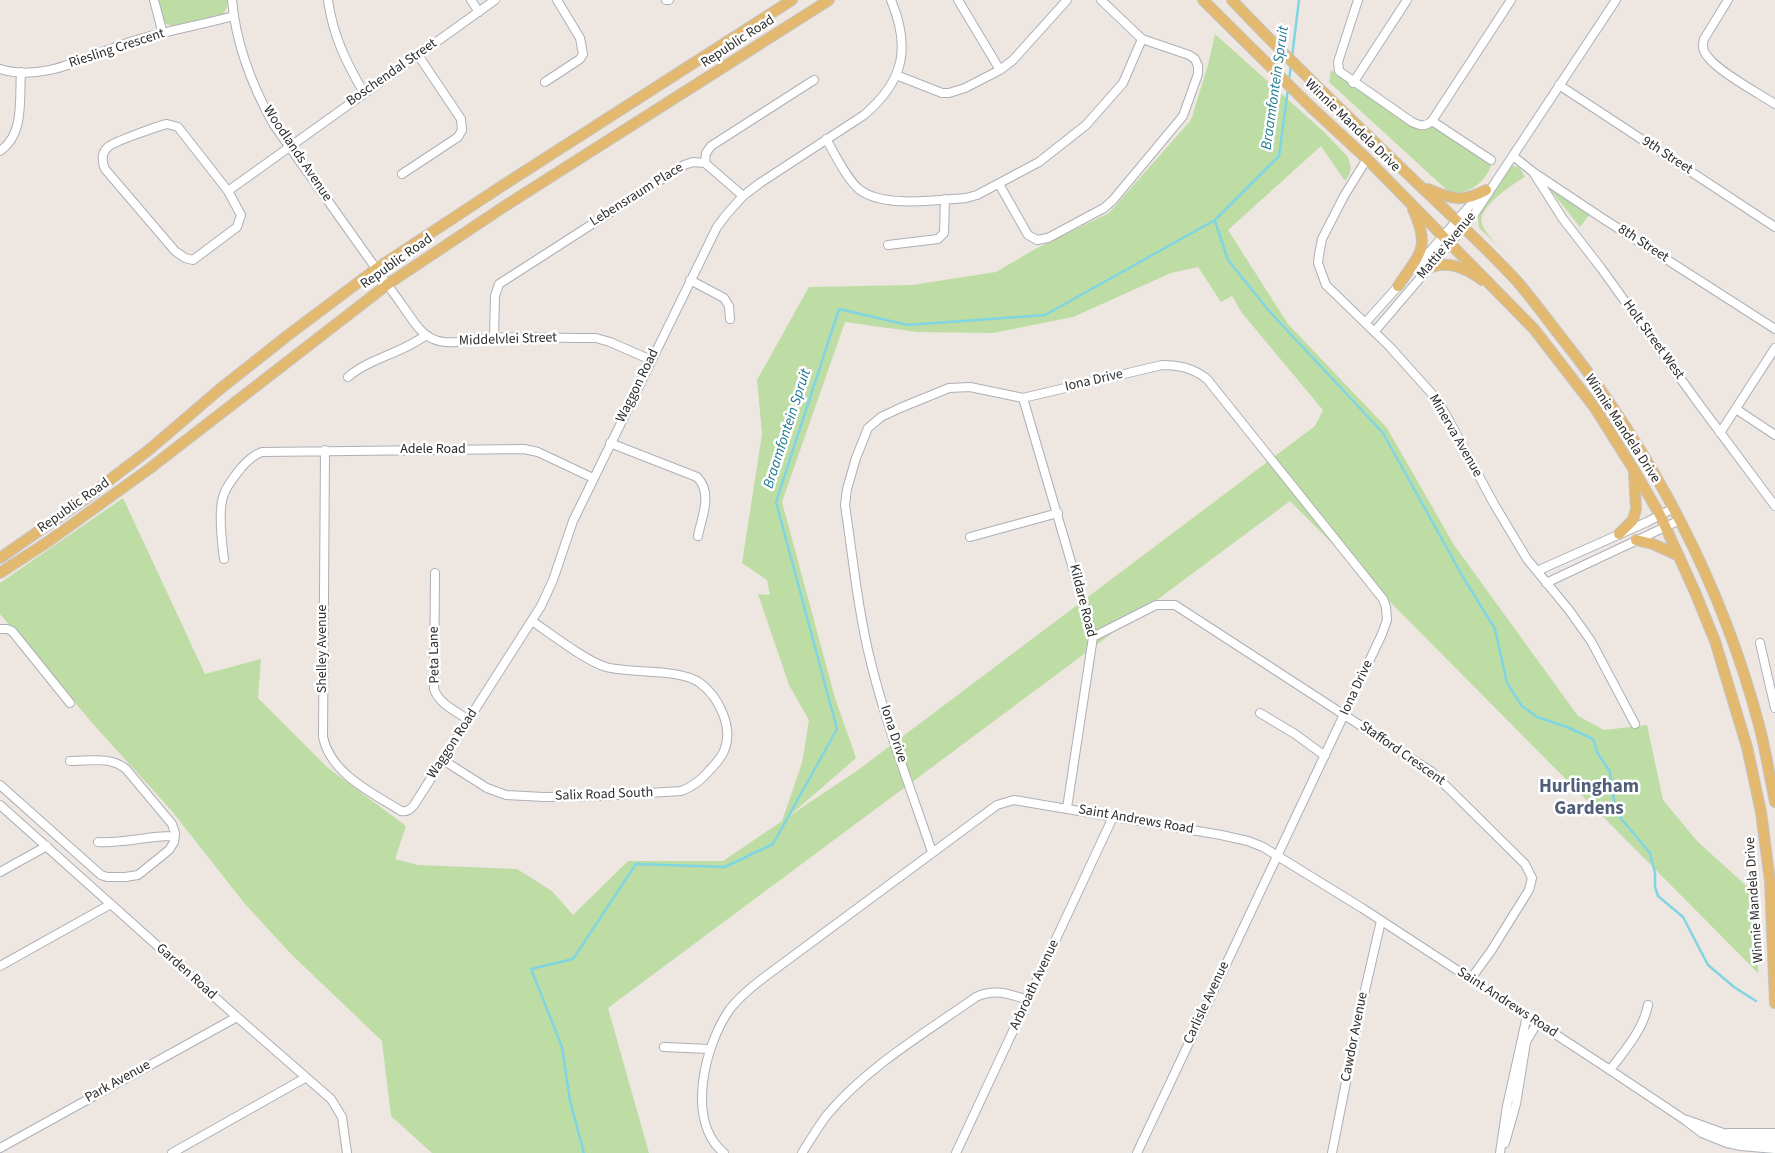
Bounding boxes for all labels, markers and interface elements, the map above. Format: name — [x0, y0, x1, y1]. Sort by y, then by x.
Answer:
street label: Republic Road — [698, 12, 778, 72]
water label: Braamfontein Spruit — [1258, 25, 1294, 151]
street label: Riesling Crescent — [67, 26, 167, 72]
street label: Boschendal Street — [344, 36, 440, 110]
street label: Winnie Mandela Drive — [1301, 76, 1403, 176]
street label: Woodlands Avenue — [259, 103, 335, 205]
street label: 9th Street — [1638, 133, 1696, 179]
street label: Lebensraum Place — [587, 160, 687, 230]
street label: Mattie Avenue — [1414, 209, 1480, 283]
street label: 8th Street — [1614, 221, 1672, 267]
street label: Republic Road — [358, 231, 436, 293]
street label: Holt Street West — [1619, 297, 1687, 383]
street label: Middelvlei Street — [459, 330, 557, 350]
street label: Waggon Road — [613, 346, 663, 426]
street label: Iona Drive — [1063, 366, 1125, 396]
water label: Braamfontein Spruit — [760, 367, 816, 491]
street label: Winnie Mandela Drive — [1581, 371, 1663, 487]
street label: Minerva Avenue — [1425, 392, 1485, 480]
street label: Adele Road — [400, 442, 466, 458]
street label: Republic Road — [35, 475, 113, 537]
street label: Kildare Road — [1065, 563, 1099, 639]
street label: Shelley Avenue — [315, 605, 331, 693]
street label: Peta Lane — [426, 626, 444, 684]
street label: Iona Drive — [1337, 658, 1377, 718]
street label: Iona Drive — [876, 703, 910, 765]
street label: Waggon Road — [424, 706, 482, 782]
street label: Stafford Crescent — [1356, 718, 1448, 790]
district label: Hurlingham Gardens — [1539, 777, 1639, 821]
street label: Salix Road South — [555, 785, 653, 805]
street label: Saint Andrews Road — [1077, 802, 1195, 838]
street label: Winnie Mandela Drive — [1742, 836, 1768, 964]
street label: Arbroath Avenue — [1007, 937, 1063, 1033]
street label: Garden Road — [152, 940, 220, 1004]
street label: Carlisle Avenue — [1181, 959, 1233, 1047]
street label: Saint Andrews Road — [1453, 964, 1561, 1042]
street label: Cawdor Avenue — [1338, 991, 1372, 1083]
street label: Park Avenue — [82, 1057, 154, 1107]

